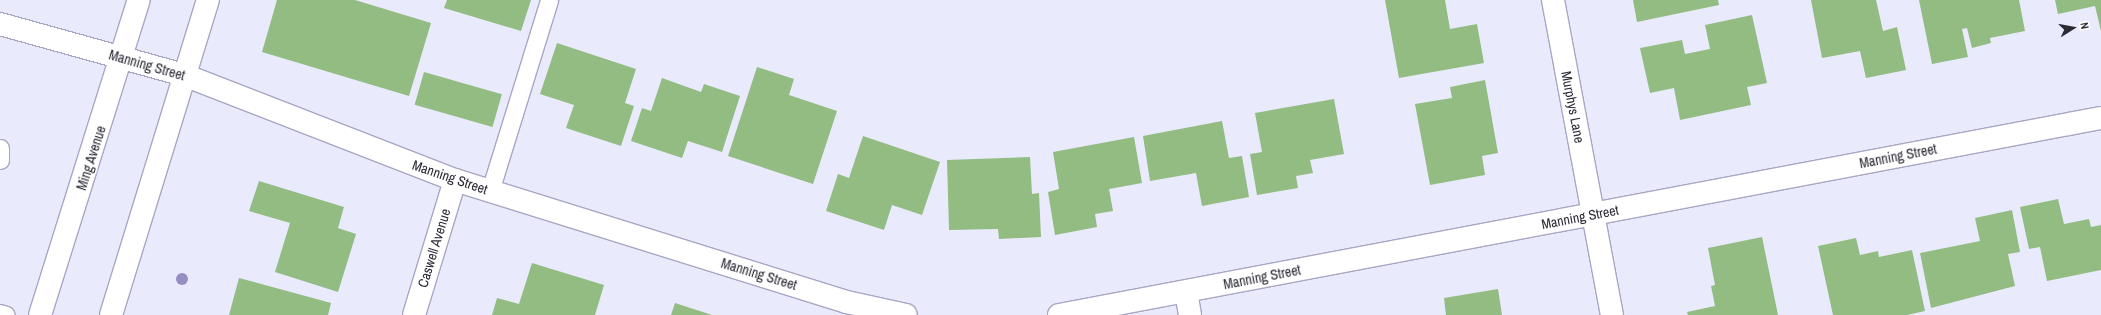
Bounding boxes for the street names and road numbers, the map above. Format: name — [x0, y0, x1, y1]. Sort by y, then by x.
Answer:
street label: Manning Street — [107, 46, 187, 84]
street label: Murphys Lane — [1558, 70, 1588, 144]
street label: Ming Avenue — [73, 123, 109, 193]
street label: Manning Street — [1858, 140, 1938, 172]
street label: Manning Street — [410, 156, 490, 198]
street label: Manning Street — [1540, 201, 1620, 233]
street label: Caswell Avenue — [414, 206, 454, 290]
street label: Manning Street — [719, 254, 799, 294]
street label: Manning Street — [1222, 261, 1302, 293]

